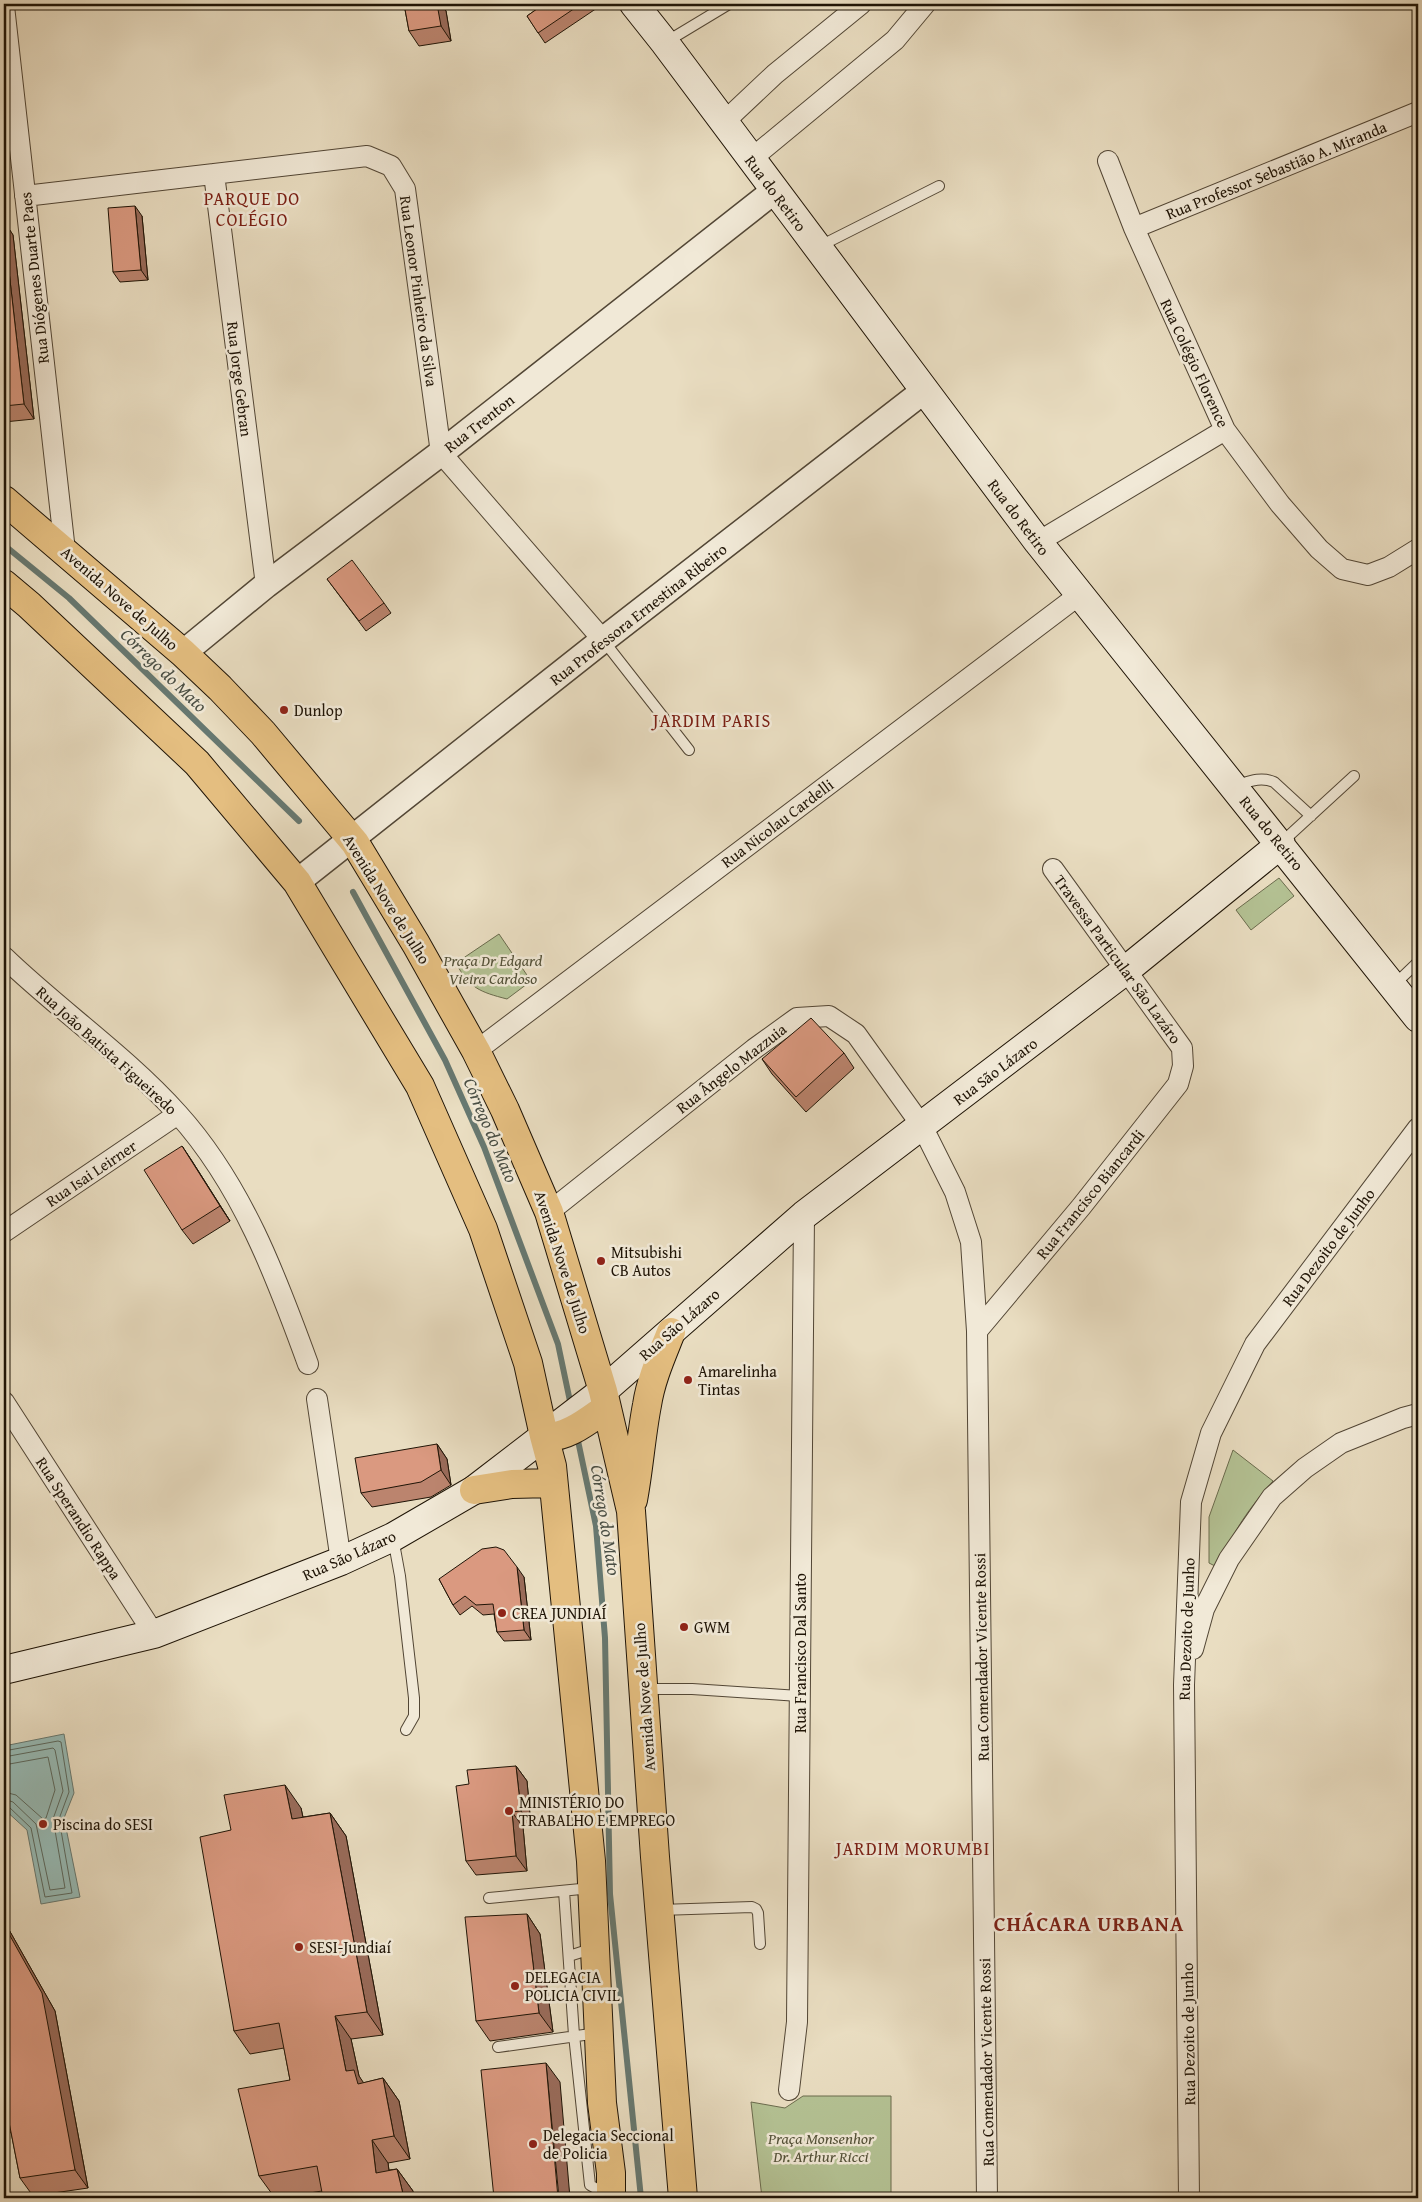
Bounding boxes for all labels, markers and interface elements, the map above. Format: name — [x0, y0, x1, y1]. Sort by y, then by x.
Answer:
street label: Rua Professor Sebastião A. Miranda — [1162, 114, 1390, 225]
street label: Rua do Retiro — [739, 150, 813, 236]
district label: PARQUE DO COLÉGIO — [204, 185, 300, 233]
street label: Rua Diógenes Duarte Paes — [13, 191, 55, 365]
street label: Rua Leonor Pinheiro da Silva — [394, 194, 444, 388]
street label: Rua Colégio Florence — [1155, 295, 1235, 431]
street label: Rua Jorge Gebran — [221, 320, 259, 438]
street label: Rua Trenton — [439, 388, 519, 458]
street label: Rua do Retiro — [982, 474, 1056, 560]
street label: Rua Professora Ernestina Ribeiro — [544, 537, 732, 691]
street label: Avenida Nove de Julho — [56, 540, 184, 656]
water label: Córrego do Mato — [114, 622, 214, 719]
place label: Dunlop — [294, 698, 343, 722]
marker: Dunlop — [278, 704, 290, 716]
district label: JARDIM PARIS — [651, 707, 771, 734]
street label: Rua Nicolau Cardelli — [716, 772, 839, 873]
street label: Rua do Retiro — [1234, 790, 1310, 876]
street label: Avenida Nove de Julho — [337, 829, 437, 969]
street label: Travessa Particular São Lazáro — [1048, 869, 1188, 1049]
park label: Praça Dr Edgard Vieira Cardoso — [442, 948, 543, 990]
street label: Rua João Batista Figueiredo — [31, 980, 183, 1120]
street label: Rua Ângelo Mazzuia — [671, 1017, 792, 1119]
street label: Rua São Lázaro — [948, 1031, 1042, 1111]
water label: Córrego do Mato — [457, 1073, 525, 1187]
street label: Rua Francisco Biancardi — [1030, 1124, 1150, 1264]
street label: Rua Isai Leirner — [41, 1133, 142, 1212]
street label: Rua Dezoito de Junho — [1276, 1183, 1380, 1311]
street label: Avenida Nove de Julho — [529, 1187, 597, 1337]
place label: Mitsubishi CB Autos — [611, 1240, 682, 1282]
marker: Mitsubishi CB Autos — [595, 1255, 607, 1267]
street label: Rua São Lázaro — [633, 1282, 725, 1366]
place label: Amarelinha Tintas — [698, 1359, 777, 1401]
marker: Amarelinha Tintas — [682, 1374, 694, 1386]
street label: Rua Sperandio Rappa — [30, 1452, 128, 1585]
water label: Córrego do Mato — [584, 1463, 628, 1577]
street label: Rua São Lázaro — [298, 1524, 400, 1586]
street label: Rua Comendador Vicente Rossi — [967, 1552, 995, 1761]
street label: Rua Dezoito de Junho — [1172, 1557, 1200, 1701]
street label: Rua Francisco Dal Santo — [788, 1573, 812, 1733]
place label: CREA JUNDIAÍ — [512, 1601, 608, 1625]
marker: CREA JUNDIAÍ — [496, 1607, 508, 1619]
place label: GWM — [694, 1615, 730, 1639]
marker: GWM — [678, 1621, 690, 1633]
street label: Avenida Nove de Julho — [627, 1622, 661, 1772]
place label: MINISTÉRIO DO TRABALHO E EMPREGO — [519, 1790, 675, 1832]
marker: MINISTÉRIO DO TRABALHO E EMPREGO — [503, 1805, 515, 1817]
place label: Piscina do SESI — [53, 1812, 153, 1836]
marker: Piscina do SESI — [37, 1818, 49, 1830]
district label: JARDIM MORUMBI — [834, 1835, 990, 1862]
district label: CHÁCARA URBANA — [994, 1908, 1184, 1939]
place label: SESI-Jundiaí — [309, 1935, 391, 1959]
marker: SESI-Jundiaí — [293, 1941, 305, 1953]
street label: Rua Comendador Vicente Rossi — [972, 1957, 1000, 2166]
street label: Rua Dezoito de Junho — [1175, 1963, 1201, 2105]
place label: DELEGACIA POLICIA CIVIL — [525, 1965, 620, 2007]
marker: DELEGACIA POLICIA CIVIL — [509, 1980, 521, 1992]
place label: Delegacia Seccional de Policia — [543, 2123, 674, 2165]
park label: Praça Monsenhor Dr. Arthur Ricci — [767, 2126, 875, 2168]
marker: Delegacia Seccional de Policia — [527, 2138, 539, 2150]

